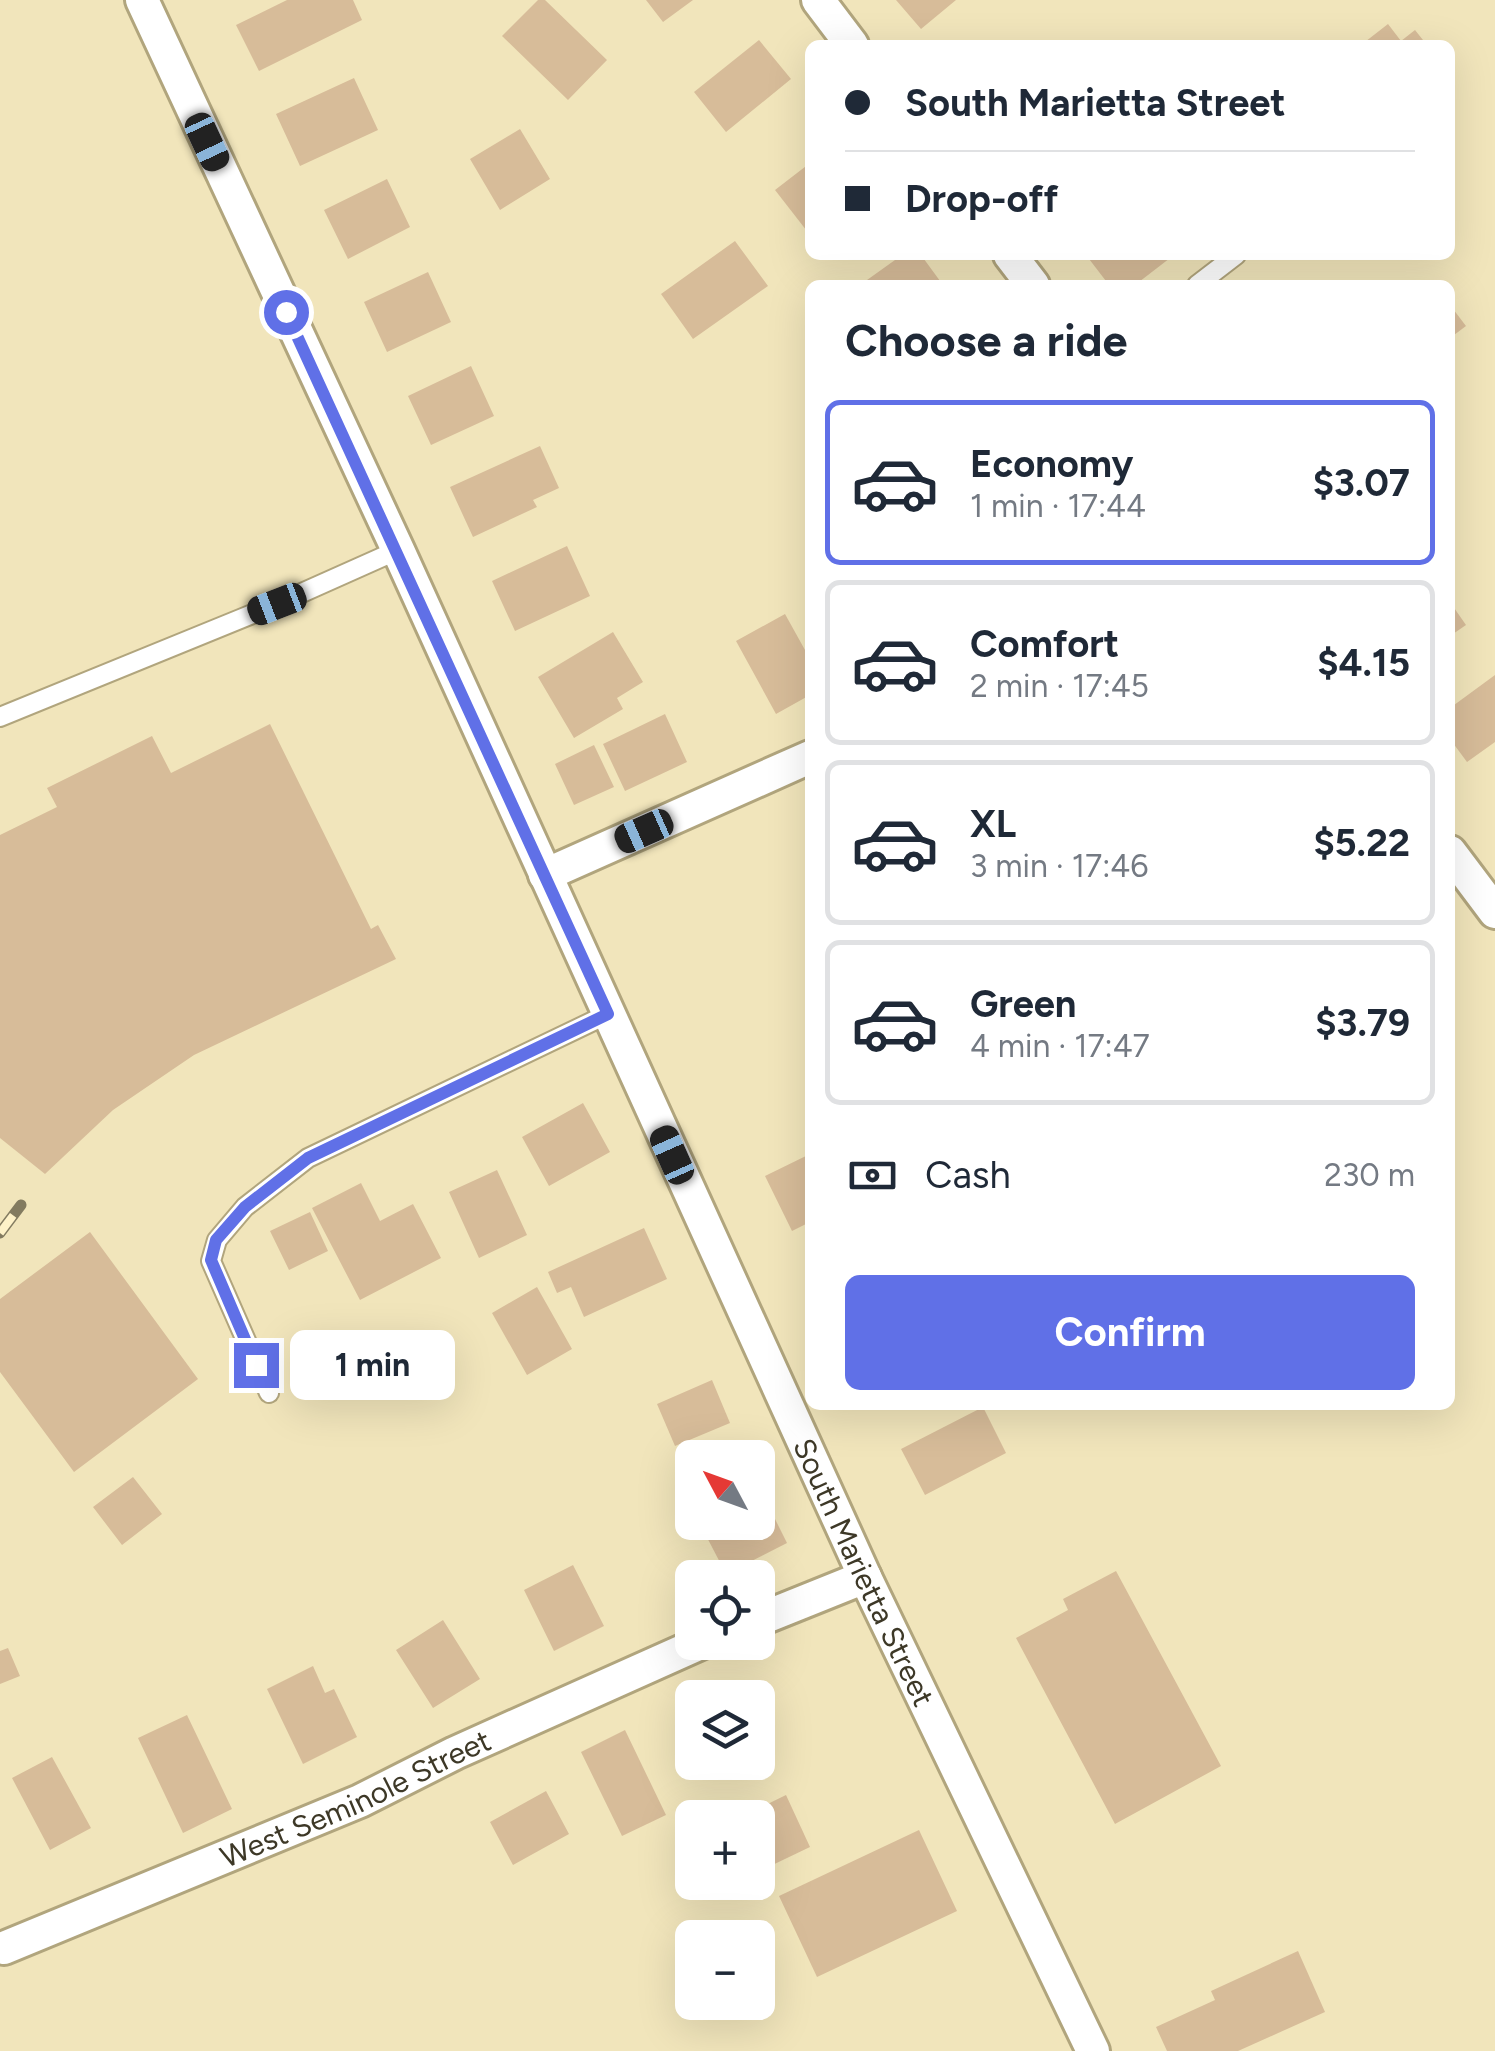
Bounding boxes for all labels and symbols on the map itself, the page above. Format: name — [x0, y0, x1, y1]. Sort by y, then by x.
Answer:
car — [181, 108, 233, 176]
route start — [264, 290, 309, 335]
car — [244, 579, 310, 629]
car — [610, 805, 678, 857]
car — [646, 1121, 698, 1189]
callout: 1 min — [291, 1330, 456, 1400]
route end — [234, 1343, 279, 1388]
street label: South Marietta Street — [786, 1432, 943, 1712]
north arrow — [675, 1440, 775, 1540]
street label: West Seminole Street — [215, 1721, 496, 1875]

